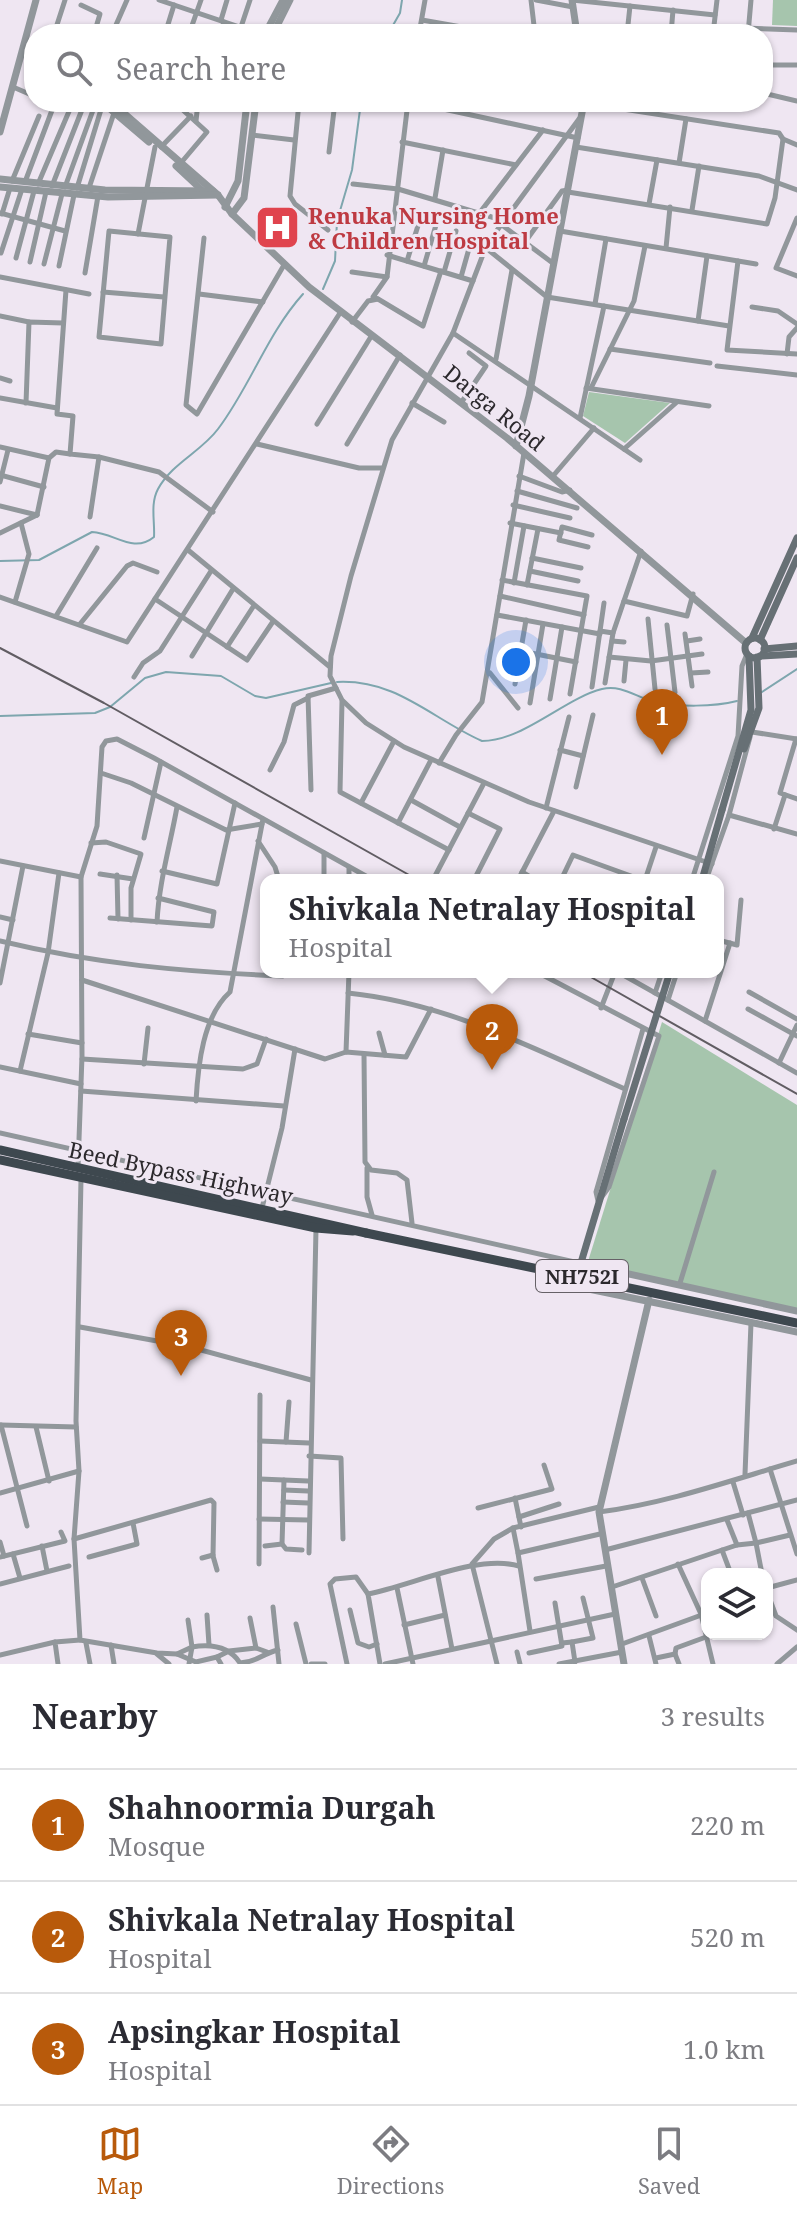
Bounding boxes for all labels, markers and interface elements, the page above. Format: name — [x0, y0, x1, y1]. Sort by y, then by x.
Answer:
search box — [24, 24, 773, 112]
icon: search — [52, 46, 96, 90]
text: Search here — [116, 48, 286, 89]
place label: Renuka Nursing Home & Children Hospital — [308, 200, 559, 255]
hospital icon: Renuka Nursing Home & Children Hospital — [253, 204, 301, 252]
street label: Darga Road — [438, 357, 552, 457]
your location — [496, 642, 536, 682]
pin: 1 — [636, 689, 688, 755]
popup — [260, 874, 724, 978]
text: Shivkala Netralay Hospital — [289, 888, 695, 929]
text: Hospital — [289, 929, 392, 965]
pin: 2 — [466, 1004, 518, 1070]
street label: Beed Bypass Highway — [66, 1134, 296, 1211]
road number: NH752I — [536, 1260, 628, 1292]
pin: 3 — [155, 1310, 207, 1376]
map controls — [701, 1568, 773, 1640]
button: layers — [701, 1568, 773, 1640]
text: Nearby — [32, 1693, 158, 1739]
text: 3 results — [660, 1698, 765, 1734]
text: Shahnoormia Durgah — [108, 1787, 435, 1828]
text: 1 — [51, 1807, 65, 1843]
text: 220 m — [690, 1807, 765, 1843]
text: Mosque — [108, 1828, 206, 1864]
text: Shivkala Netralay Hospital — [108, 1899, 515, 1940]
text: 2 — [51, 1919, 65, 1955]
text: 520 m — [690, 1919, 765, 1955]
text: Hospital — [108, 1940, 211, 1976]
text: Apsingkar Hospital — [108, 2011, 400, 2052]
text: 3 — [51, 2031, 65, 2067]
text: 1.0 km — [683, 2031, 765, 2067]
text: Hospital — [108, 2052, 211, 2088]
tab: Map — [97, 2122, 143, 2200]
tab: Directions — [337, 2122, 444, 2200]
tab: Saved — [638, 2122, 700, 2200]

